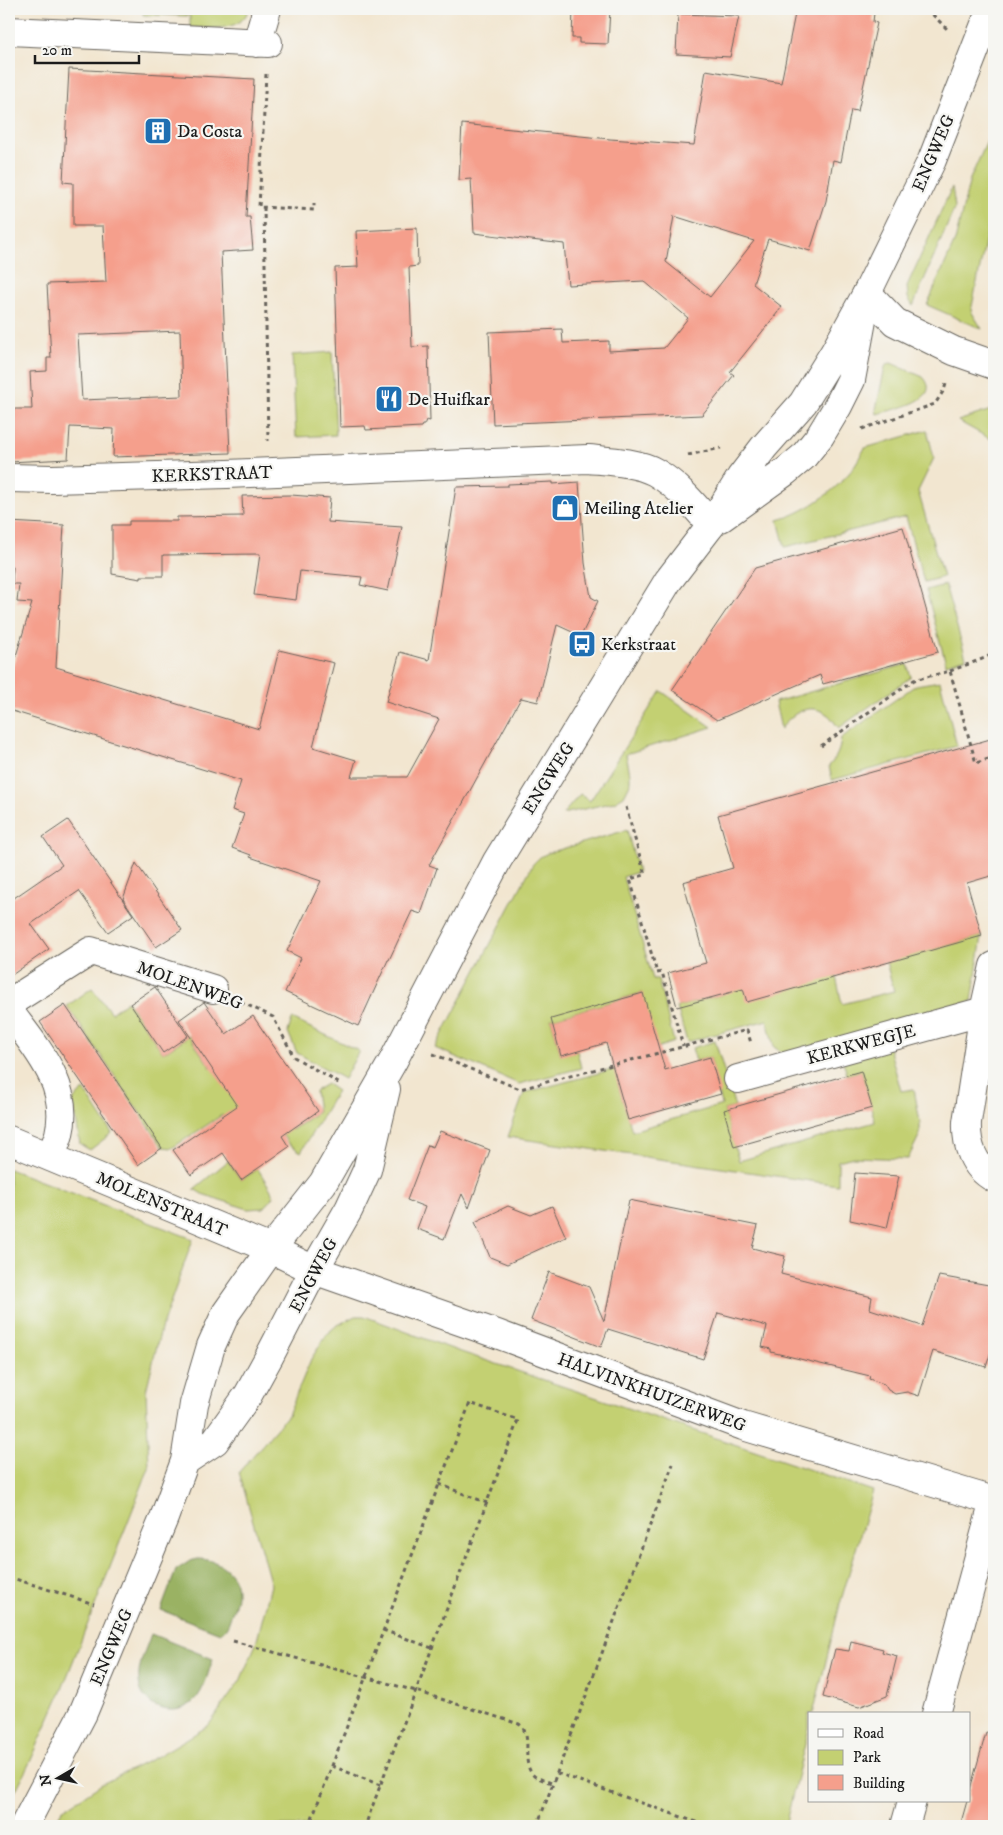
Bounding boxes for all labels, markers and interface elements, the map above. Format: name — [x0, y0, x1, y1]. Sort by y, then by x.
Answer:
scale bar — [35, 32, 139, 64]
text: 20 m — [42, 41, 72, 60]
street label: ENGWEG — [908, 111, 960, 195]
building icon: Da Costa — [143, 116, 173, 146]
place label: Da Costa — [177, 121, 242, 143]
restaurant icon: De Huifkar — [374, 384, 404, 414]
place label: De Huifkar — [408, 389, 490, 411]
street label: KERKSTRAAT — [151, 462, 273, 488]
shop icon: Meiling Atelier — [550, 493, 580, 523]
place label: Meiling Atelier — [584, 498, 694, 520]
bus stop icon: Kerkstraat — [567, 629, 597, 659]
place label: Kerkstraat — [601, 634, 676, 656]
street label: ENGWEG — [518, 738, 580, 819]
street label: MOLENWEG — [134, 957, 246, 1015]
street label: KERKWEGJE — [804, 1020, 918, 1070]
street label: MOLENSTRAAT — [93, 1167, 231, 1243]
street label: ENGWEG — [285, 1234, 343, 1317]
street label: HALVINKHUIZERWEG — [554, 1349, 749, 1437]
street label: ENGWEG — [86, 1605, 138, 1689]
legend — [808, 1712, 970, 1802]
text: Road — [853, 1724, 885, 1743]
text: Park — [853, 1748, 882, 1767]
north arrow — [32, 1752, 82, 1802]
text: N — [36, 1772, 56, 1787]
text: Building — [853, 1774, 905, 1793]

